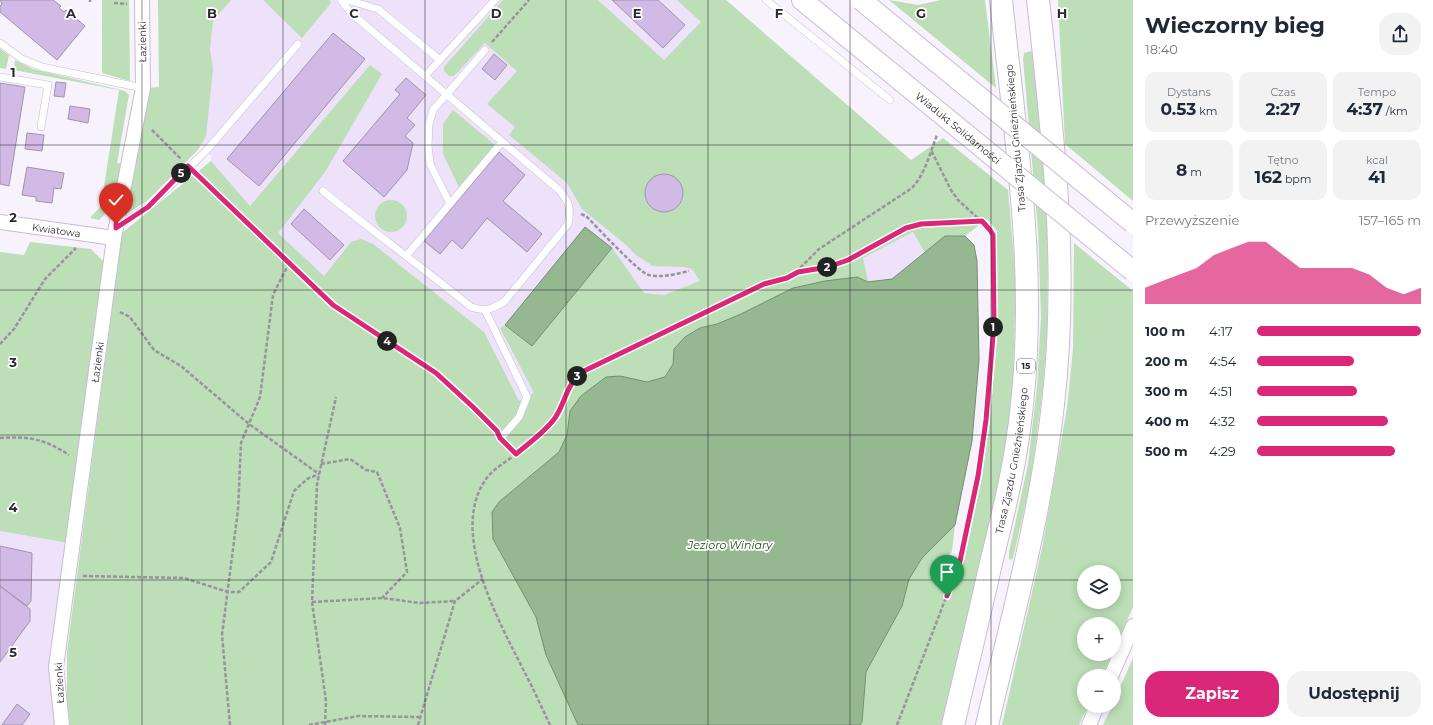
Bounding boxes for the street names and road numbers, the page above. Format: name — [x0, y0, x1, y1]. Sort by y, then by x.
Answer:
street label: Łazienki — [136, 21, 149, 63]
street label: Trasa Zjazdu Gnieźnieńskiego — [1003, 64, 1028, 212]
street label: Wiadukt Solidarności — [913, 89, 1003, 167]
street label: Kwiatowa — [31, 221, 81, 240]
street label: Łazienki — [89, 341, 107, 383]
road number: 15 — [1017, 359, 1035, 373]
street label: Trasa Zjazdu Gnieźnieńskiego — [992, 387, 1031, 535]
street label: Łazienki — [52, 662, 67, 704]

